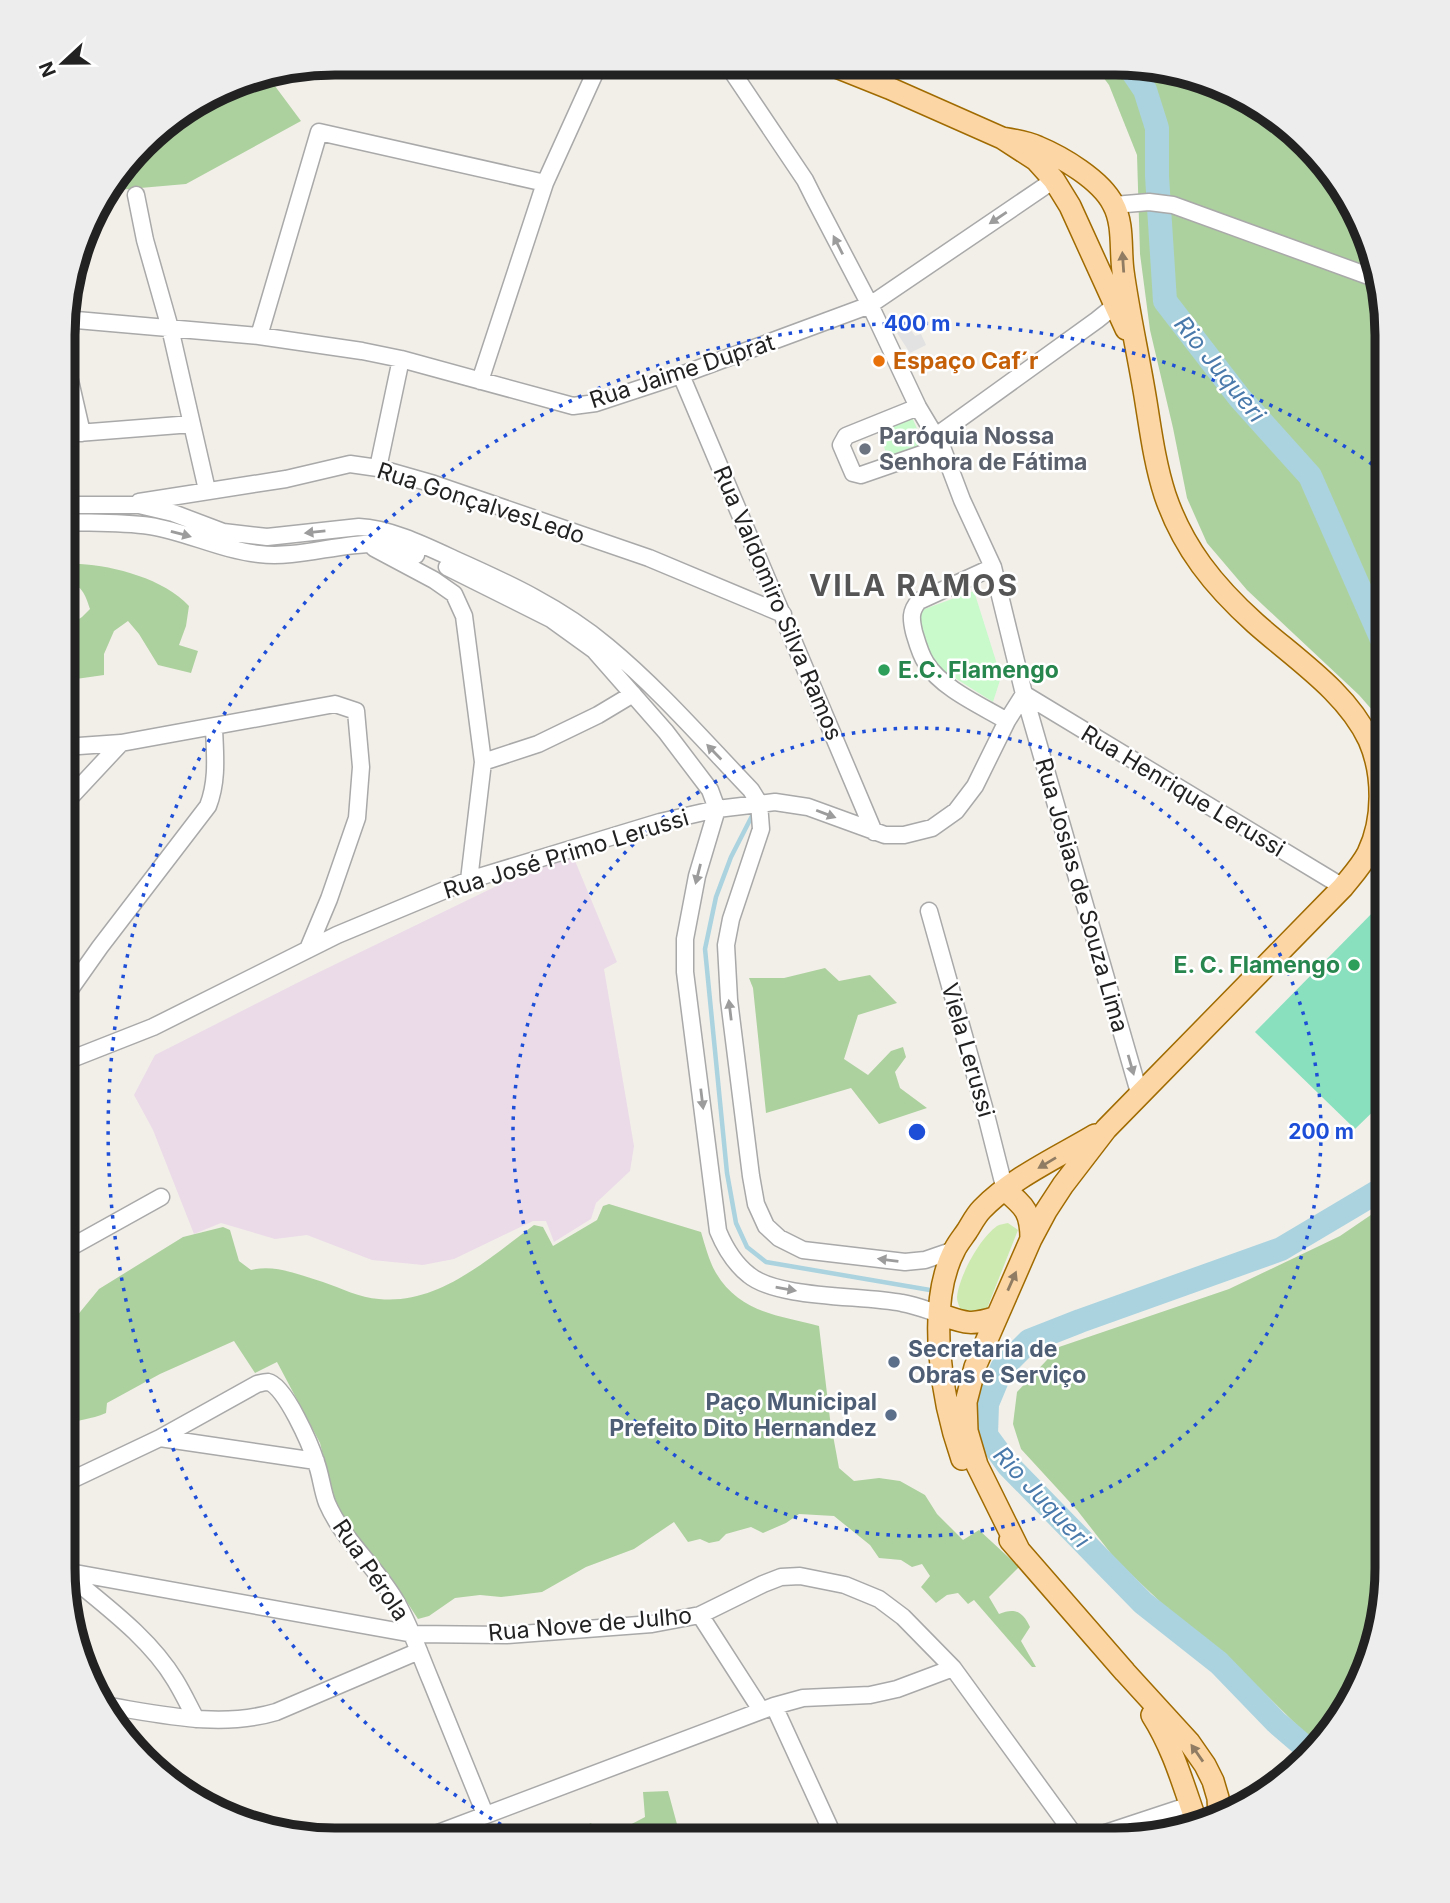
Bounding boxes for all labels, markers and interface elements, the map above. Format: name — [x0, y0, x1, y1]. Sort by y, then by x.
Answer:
north arrow — [28, 28, 98, 98]
text: N — [34, 58, 61, 80]
one-way arrow — [989, 211, 1007, 225]
one-way arrow — [833, 235, 844, 255]
one-way arrow — [1117, 251, 1128, 273]
water label: Rio Juqueri — [1168, 310, 1272, 429]
text: 400 m — [884, 311, 950, 336]
street label: Rua Jaime Duprat — [586, 328, 778, 414]
place label: Espaço Caf´r — [893, 347, 1038, 375]
marker: Espaço Caf´r — [871, 353, 887, 369]
place label: Paróquia Nossa Senhora de Fátima — [879, 422, 1087, 476]
marker: Paróquia Nossa Senhora de Fátima — [857, 441, 873, 457]
street label: Rua GonçalvesLedo — [374, 456, 588, 550]
street label: Rua Valdomiro Silva Ramos — [707, 462, 849, 744]
one-way arrow — [304, 527, 326, 538]
one-way arrow — [170, 529, 192, 540]
district label: VILA RAMOS — [809, 567, 1019, 603]
place label: E.C. Flamengo — [898, 656, 1059, 684]
marker: E.C. Flamengo — [876, 662, 892, 678]
street label: Rua Henrique Lerussi — [1076, 719, 1290, 863]
one-way arrow — [707, 744, 723, 761]
street label: Rua Josias de Souza Lima — [1029, 755, 1135, 1035]
street label: Rua José Primo Lerussi — [440, 803, 692, 905]
one-way arrow — [815, 808, 836, 819]
one-way arrow — [692, 863, 703, 885]
place label: E. C. Flamengo — [1173, 951, 1340, 979]
marker: E. C. Flamengo — [1346, 957, 1362, 973]
street label: Viela Lerussi — [935, 980, 1001, 1120]
one-way arrow — [725, 999, 736, 1021]
one-way arrow — [1126, 1055, 1136, 1076]
one-way arrow — [696, 1089, 707, 1111]
text: 200 m — [1288, 1119, 1354, 1144]
centre of rings — [905, 1120, 929, 1144]
one-way arrow — [1037, 1157, 1056, 1170]
one-way arrow — [877, 1255, 899, 1266]
one-way arrow — [1007, 1271, 1018, 1292]
one-way arrow — [775, 1284, 797, 1295]
place label: Secretaria de Obras e Serviço — [908, 1335, 1086, 1389]
marker: Secretaria de Obras e Serviço — [886, 1354, 902, 1370]
place label: Paço Municipal Prefeito Dito Hernandez — [609, 1388, 877, 1442]
marker: Paço Municipal Prefeito Dito Hernandez — [883, 1407, 899, 1423]
water label: Rio Juqueri — [988, 1440, 1097, 1555]
street label: Rua Pérola — [327, 1514, 415, 1626]
street label: Rua Nove de Julho — [487, 1601, 693, 1647]
one-way arrow — [1190, 1744, 1204, 1762]

